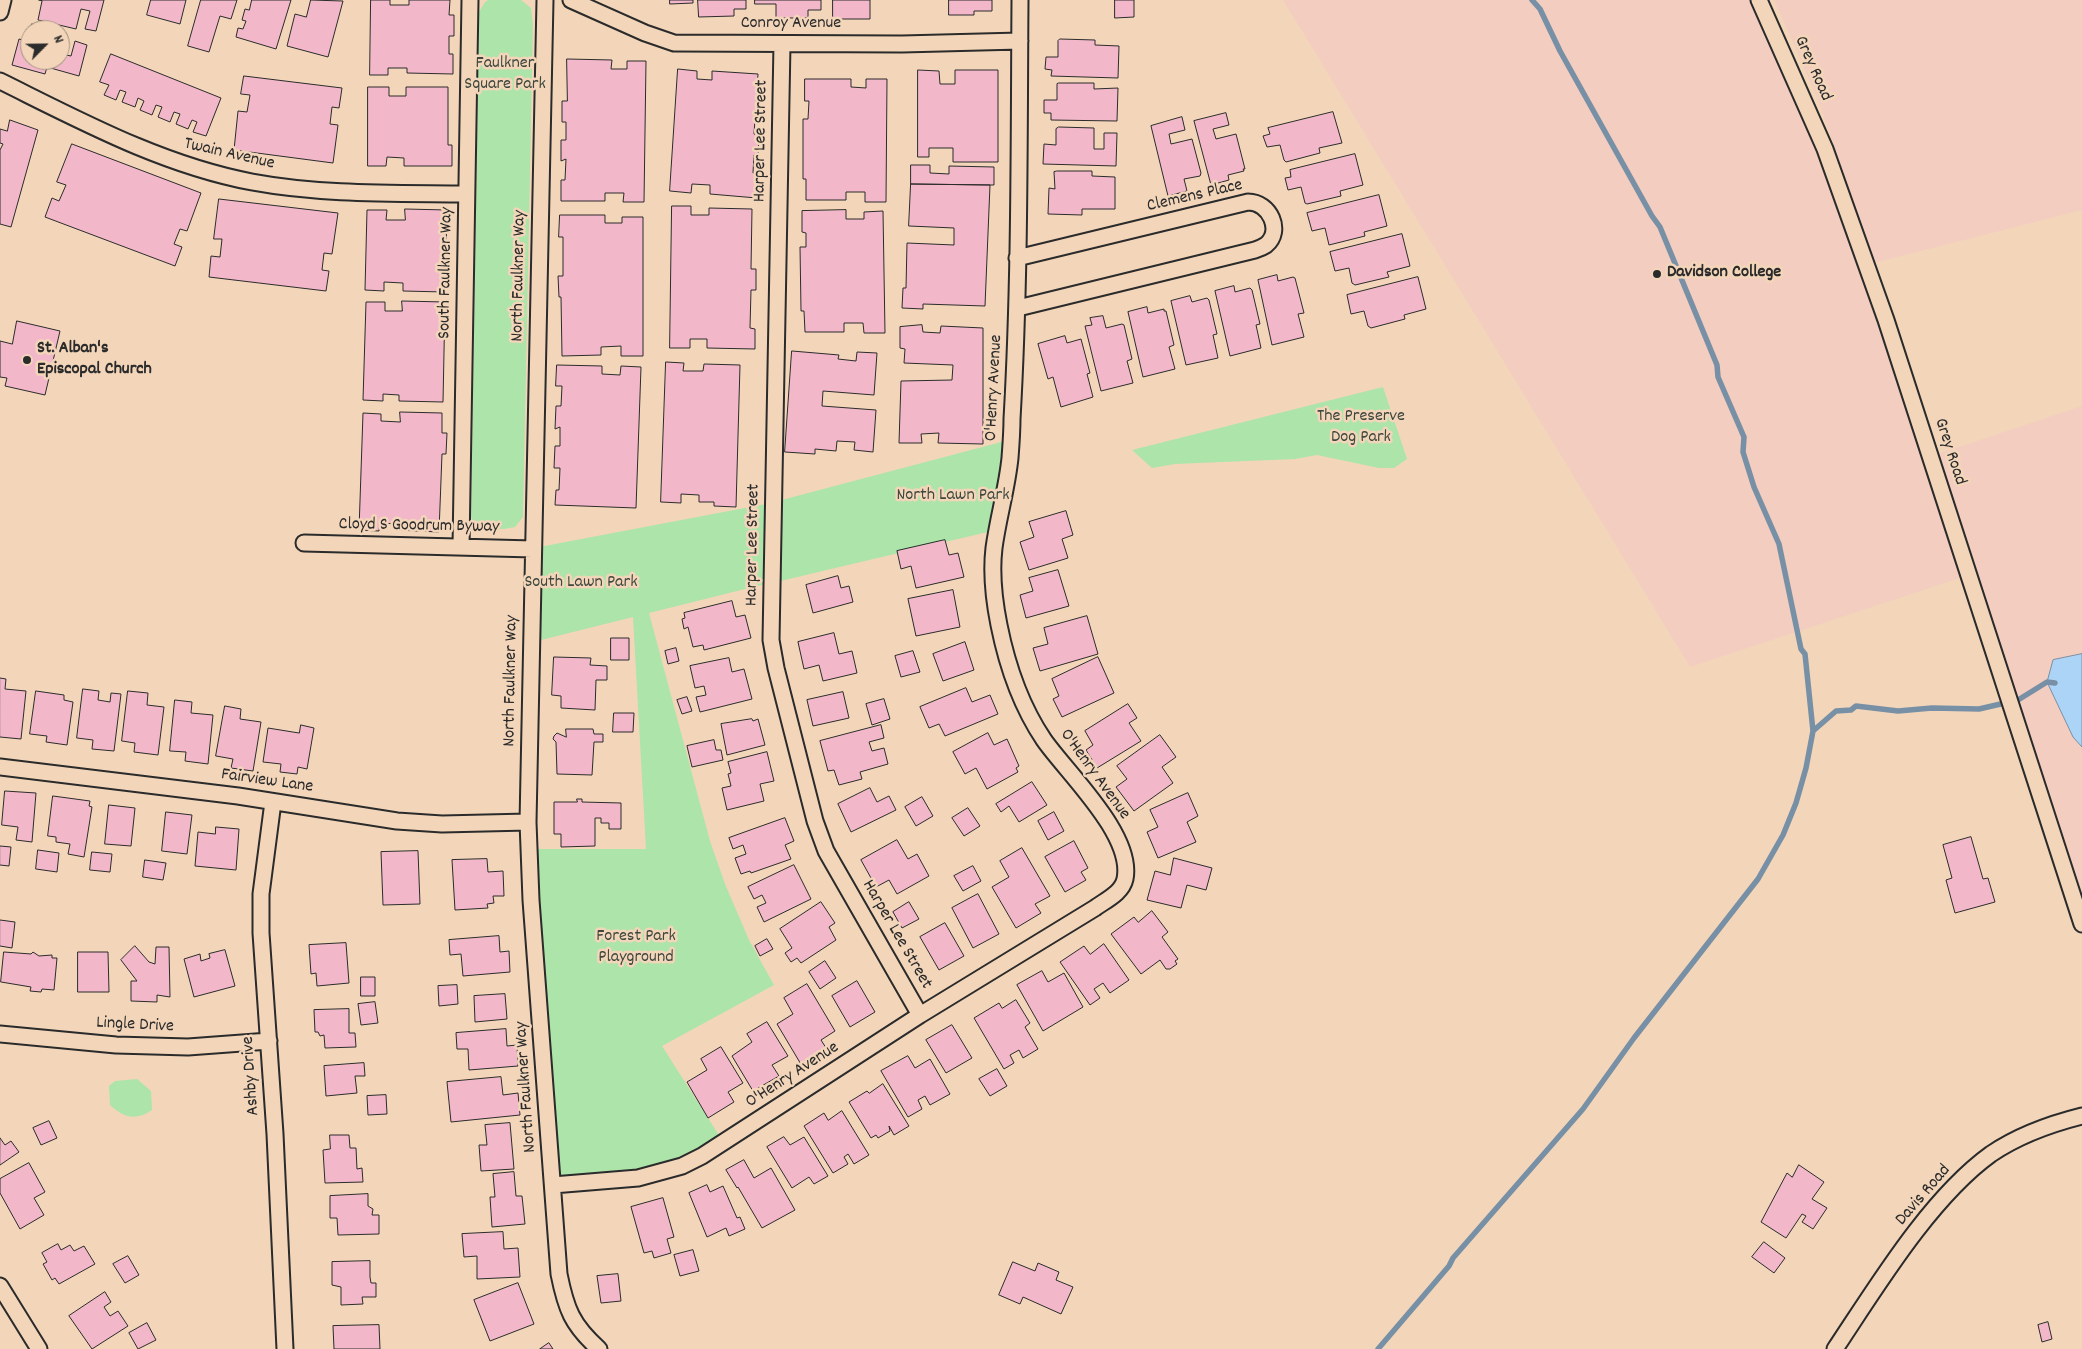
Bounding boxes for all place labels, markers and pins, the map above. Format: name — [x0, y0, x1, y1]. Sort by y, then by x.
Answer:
place label: Davidson College — [1667, 263, 1781, 285]
marker: Davidson College — [1651, 268, 1663, 280]
place label: St. Alban's Episcopal Church — [37, 339, 152, 382]
marker: St. Alban's Episcopal Church — [21, 354, 33, 366]

